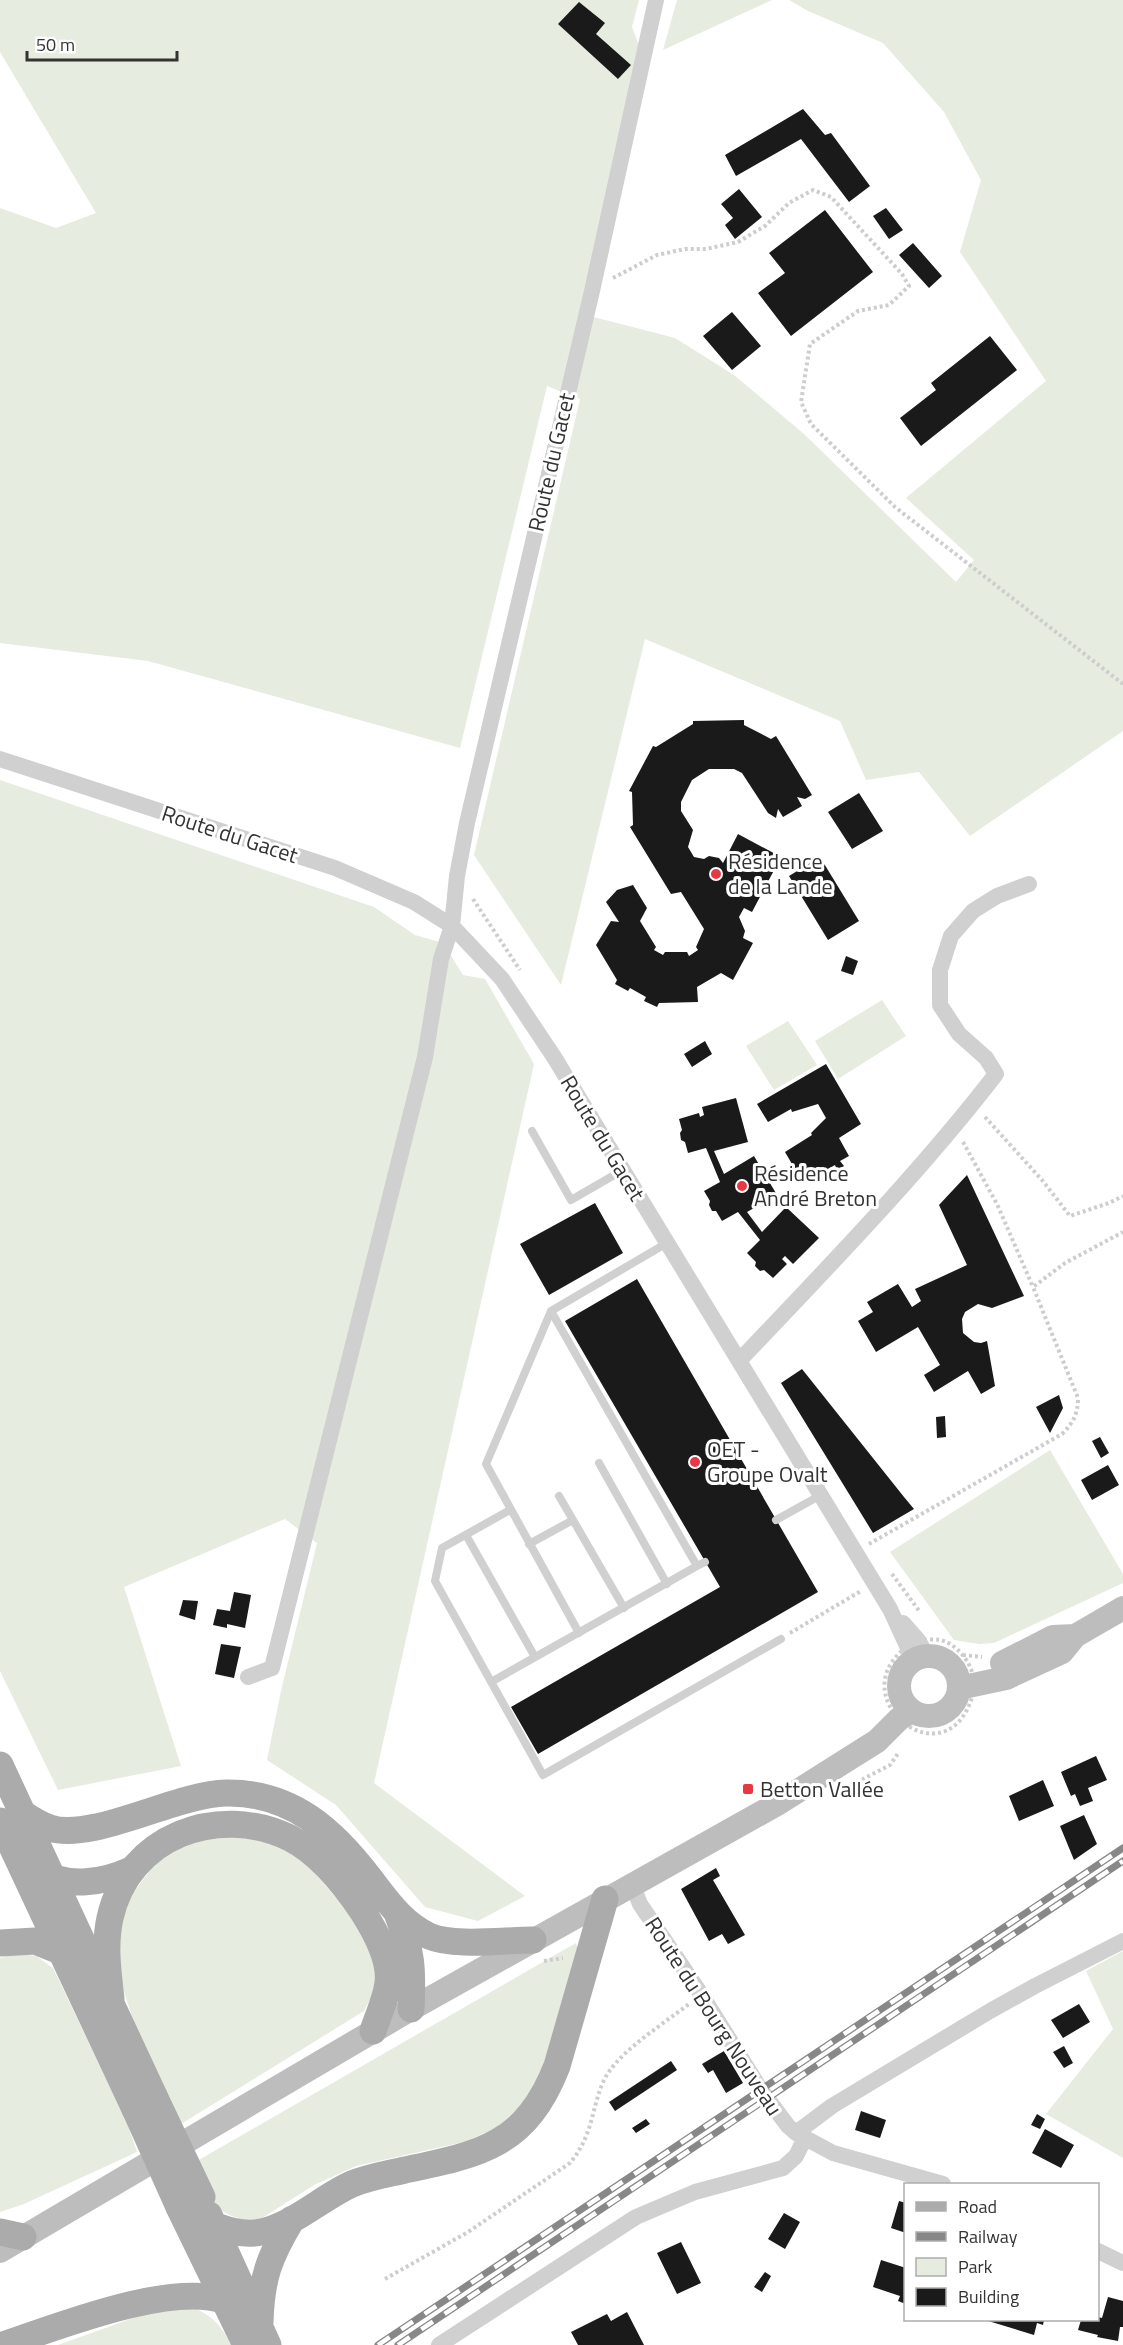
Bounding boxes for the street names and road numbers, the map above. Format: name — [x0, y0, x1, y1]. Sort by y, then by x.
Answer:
street label: Route du Gacet — [519, 389, 584, 535]
street label: Route du Gacet — [158, 796, 303, 872]
street label: Route du Gacet — [552, 1069, 654, 1208]
street label: Route du Bourg Nouveau — [637, 1910, 791, 2122]

